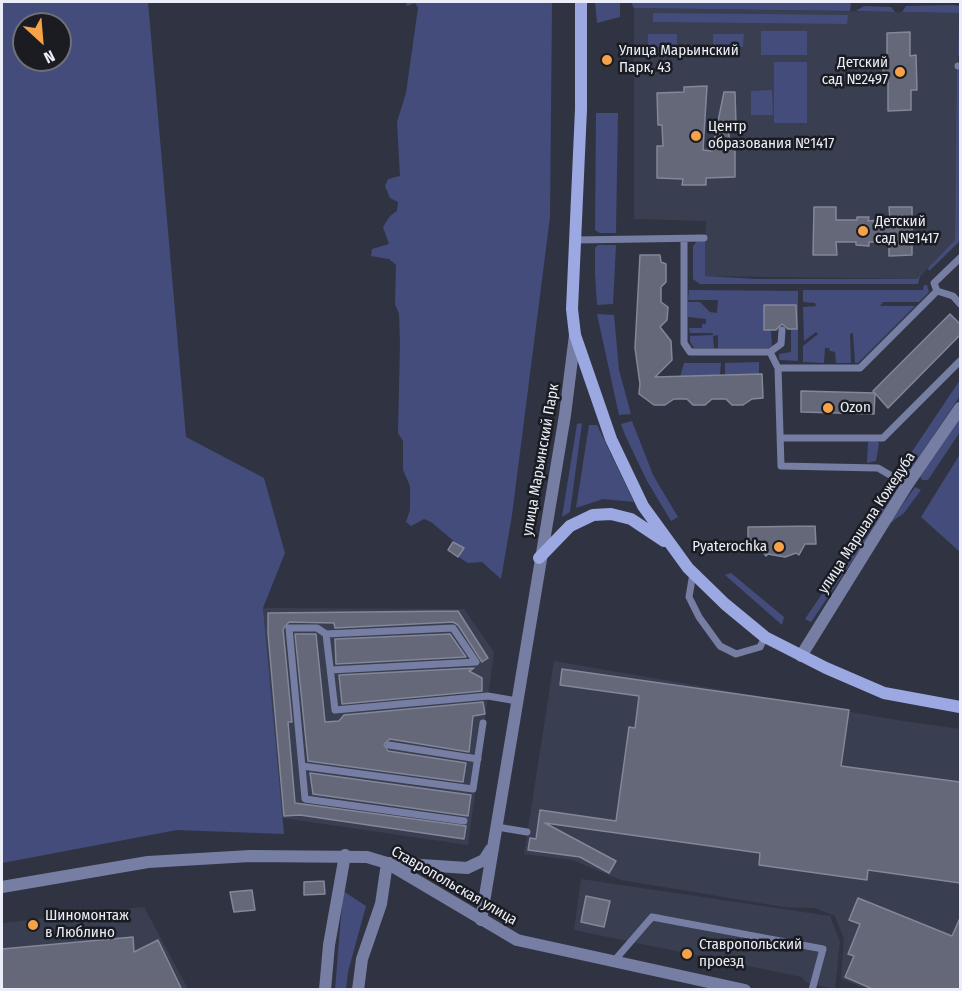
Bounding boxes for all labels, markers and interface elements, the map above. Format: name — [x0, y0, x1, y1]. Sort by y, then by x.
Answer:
north arrow — [12, 12, 72, 72]
place label: Улица Марьинский Парк, 43 — [619, 42, 739, 77]
text: N — [41, 46, 58, 67]
marker: Улица Марьинский Парк, 43 — [600, 53, 614, 67]
place label: Детский сад №2497 — [822, 54, 888, 89]
marker: Детский сад №2497 — [893, 65, 907, 79]
place label: Центр образования №1417 — [708, 118, 834, 153]
marker: Центр образования №1417 — [689, 129, 703, 143]
place label: Детский сад №1417 — [875, 213, 939, 248]
marker: Детский сад №1417 — [856, 224, 870, 238]
street label: улица Марьинский Парк — [519, 382, 563, 538]
place label: Ozon — [840, 399, 871, 417]
marker: Ozon — [821, 401, 835, 415]
street label: улица Маршала Кожедуба — [814, 449, 920, 597]
place label: Pyaterochka — [692, 538, 767, 556]
marker: Pyaterochka — [772, 540, 786, 554]
street label: Ставропольская улица — [388, 843, 520, 929]
place label: Шиномонтаж в Люблино — [45, 907, 129, 942]
marker: Шиномонтаж в Люблино — [26, 918, 40, 932]
place label: Ставропольский проезд — [699, 936, 802, 971]
marker: Ставропольский проезд — [680, 947, 694, 961]

